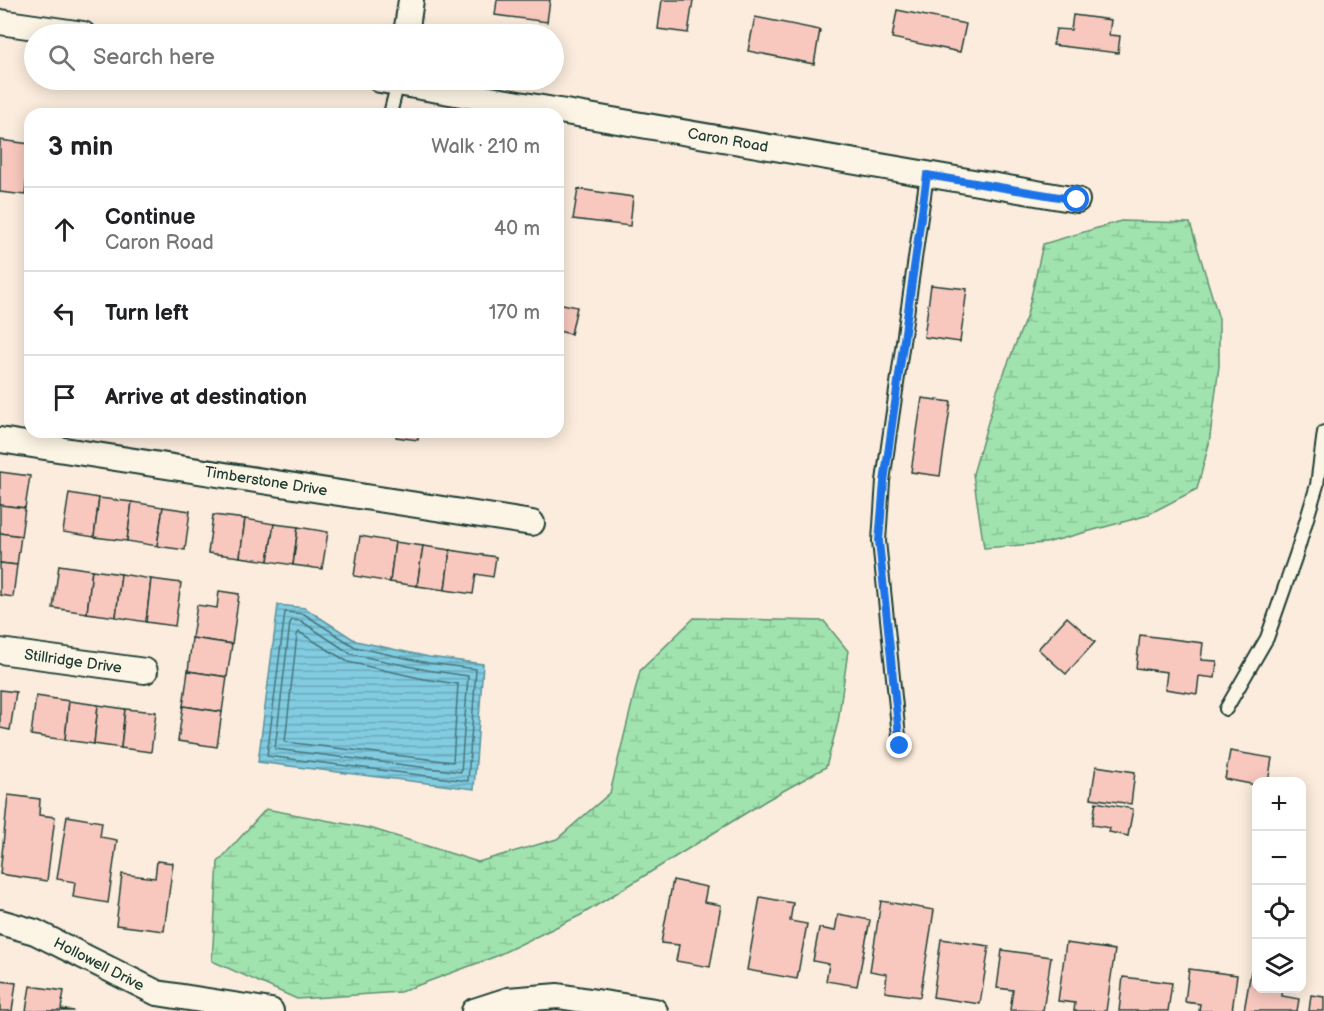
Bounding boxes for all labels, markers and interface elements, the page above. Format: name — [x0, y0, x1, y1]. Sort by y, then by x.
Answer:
search box — [24, 24, 564, 90]
icon: search — [45, 41, 78, 74]
text: Search here — [93, 44, 215, 71]
street label: Caron Road — [686, 124, 770, 157]
text: 3 min — [48, 132, 113, 163]
text: Walk · 210 m — [431, 135, 540, 159]
route start — [1063, 186, 1089, 212]
text: Continue — [105, 204, 195, 231]
icon: ahead — [48, 213, 81, 246]
text: 40 m — [494, 217, 540, 241]
text: Caron Road — [105, 231, 214, 255]
icon: left — [48, 297, 81, 330]
text: Turn left — [105, 300, 189, 327]
text: 170 m — [489, 301, 540, 325]
icon: arrive — [48, 381, 81, 414]
text: Arrive at destination — [105, 384, 307, 411]
street label: Timberstone Drive — [203, 462, 329, 501]
street label: Stillridge Drive — [23, 645, 123, 678]
route end — [886, 732, 912, 758]
map controls — [1252, 777, 1306, 993]
button: + — [1252, 777, 1306, 831]
button: − — [1252, 831, 1306, 885]
button: locate — [1252, 885, 1306, 939]
street label: Hollowell Drive — [50, 933, 147, 996]
button: layers — [1252, 939, 1306, 993]

